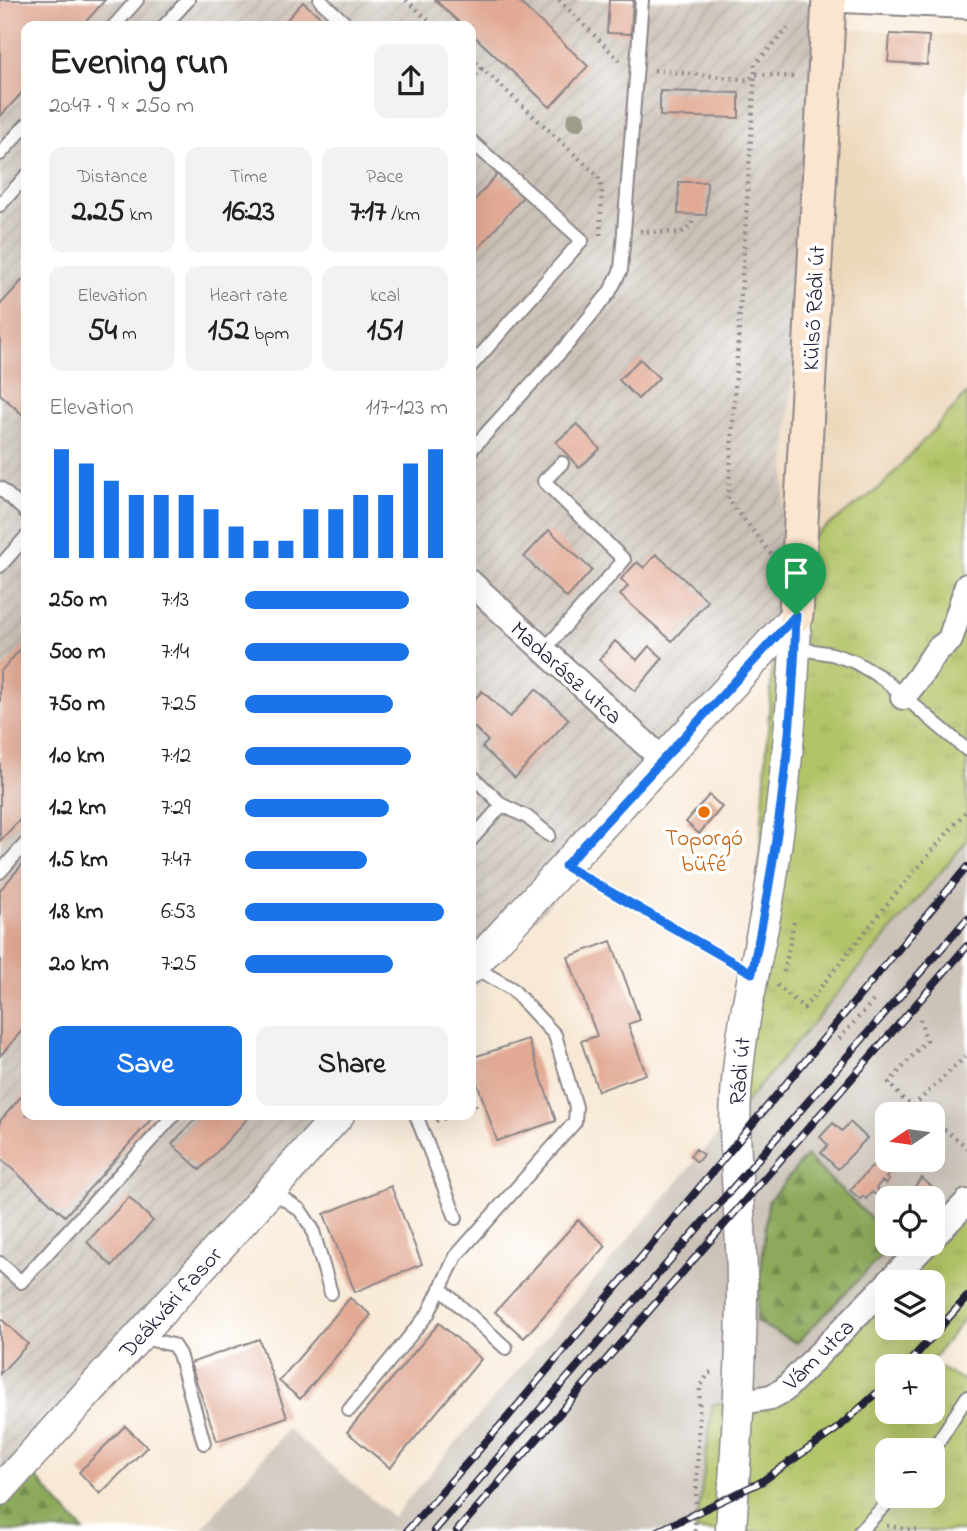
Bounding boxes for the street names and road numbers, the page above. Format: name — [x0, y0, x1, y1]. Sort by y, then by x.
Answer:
street label: Külső Rádi út — [796, 244, 835, 372]
street label: Madarász utca — [502, 614, 629, 733]
street label: Rádi út — [722, 1036, 761, 1107]
street label: Deákvári fasor — [112, 1240, 232, 1368]
street label: Vám utca — [776, 1312, 863, 1400]

